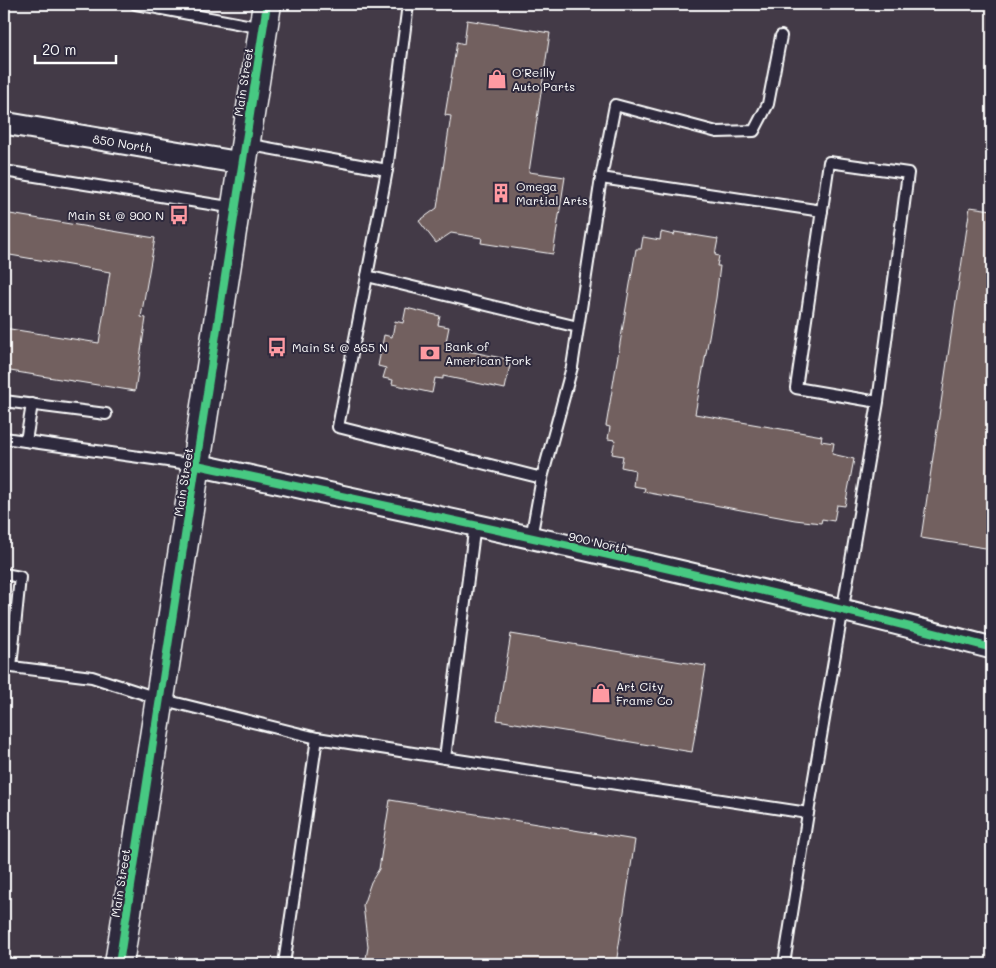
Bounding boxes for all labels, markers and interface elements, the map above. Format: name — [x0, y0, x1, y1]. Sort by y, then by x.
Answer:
scale bar — [35, 32, 116, 64]
text: 20 m — [42, 39, 76, 59]
street label: Main Street — [230, 46, 256, 118]
place label: O'Reilly Auto Parts — [512, 64, 575, 94]
shop icon: O'Reilly Auto Parts — [486, 68, 508, 90]
street label: 850 North — [92, 130, 153, 156]
place label: Omega Martial Arts — [516, 178, 588, 208]
building icon: Omega Martial Arts — [490, 182, 512, 204]
bus stop icon: Main St @ 900 N — [168, 204, 190, 226]
place label: Main St @ 900 N — [68, 207, 164, 223]
bus stop icon: Main St @ 865 N — [266, 336, 288, 358]
place label: Bank of American Fork — [445, 338, 531, 368]
place label: Main St @ 865 N — [292, 339, 388, 355]
bank icon: Bank of American Fork — [419, 342, 441, 364]
street label: Main Street — [170, 446, 196, 518]
street label: 900 North — [567, 527, 629, 557]
place label: Art City Frame Co — [616, 678, 673, 708]
shop icon: Art City Frame Co — [590, 682, 612, 704]
street label: Main Street — [107, 847, 133, 919]

